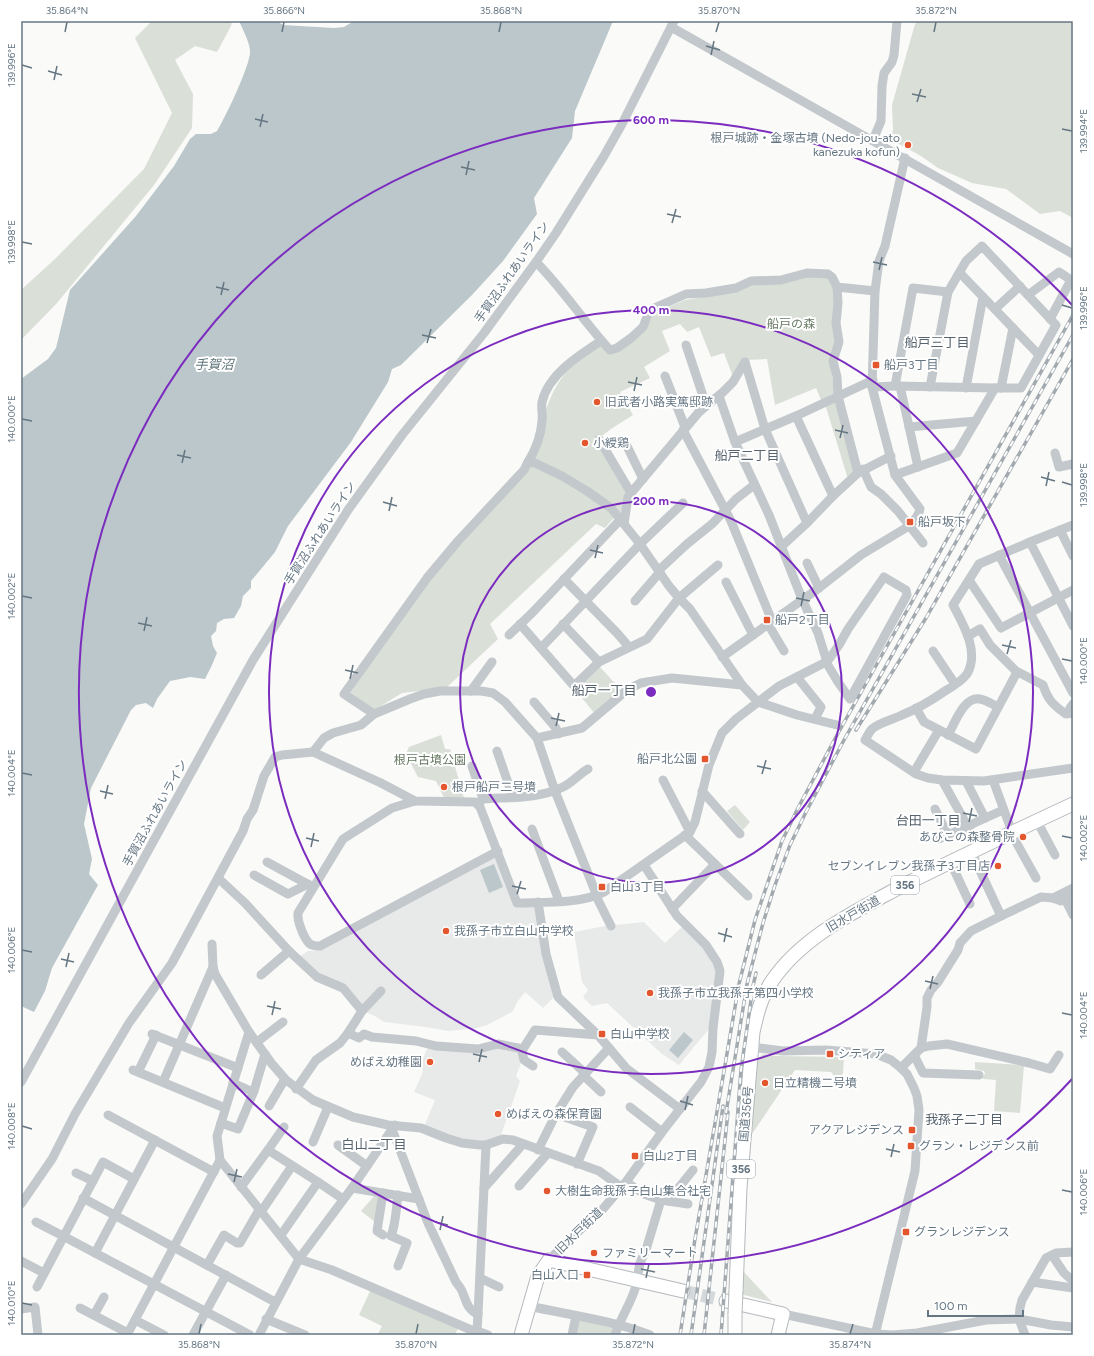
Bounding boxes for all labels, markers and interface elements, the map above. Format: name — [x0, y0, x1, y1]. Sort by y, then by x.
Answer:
text: 35.864°N — [46, 4, 88, 17]
text: 35.866°N — [263, 4, 305, 17]
text: 35.868°N — [480, 4, 522, 17]
text: 35.870°N — [698, 4, 740, 17]
text: 35.872°N — [915, 4, 957, 17]
text: 139.996°E — [5, 43, 18, 87]
text: 139.994°E — [1077, 109, 1090, 153]
text: 600 m — [633, 113, 669, 127]
place label: 根戸城跡・金塚古墳 (Nedo-jou-ato kanezuka kofun) — [711, 131, 900, 159]
marker: 根戸城跡・金塚古墳 (Nedo-jou-ato kanezuka kofun) — [903, 140, 913, 150]
street label: 手賀沼ふれあいライン — [472, 219, 552, 325]
text: 139.998°E — [5, 220, 18, 264]
text: 139.996°E — [1077, 286, 1090, 330]
text: 400 m — [633, 303, 669, 317]
park label: 船戸の森 — [767, 317, 815, 331]
district label: 船戸三丁目 — [904, 335, 970, 350]
water label: 手賀沼 — [194, 357, 235, 372]
place label: 船戸3丁目 — [884, 358, 939, 372]
marker: 船戸3丁目 — [871, 360, 881, 370]
text: 140.000°E — [5, 395, 18, 443]
place label: 旧武者小路実篤邸跡 — [605, 395, 713, 409]
marker: 旧武者小路実篤邸跡 — [592, 397, 602, 407]
place label: 小綬鶏 — [593, 436, 629, 450]
marker: 小綬鶏 — [580, 438, 590, 448]
district label: 船戸二丁目 — [714, 448, 780, 463]
text: 139.998°E — [1077, 463, 1090, 507]
street label: 手賀沼ふれあいライン — [281, 479, 359, 587]
text: 200 m — [633, 494, 669, 508]
place label: 船戸坂下 — [918, 515, 966, 529]
marker: 船戸坂下 — [905, 517, 915, 527]
text: 140.002°E — [5, 572, 18, 619]
place label: 船戸2丁目 — [775, 613, 830, 627]
marker: 船戸2丁目 — [762, 615, 772, 625]
text: 140.000°E — [1077, 637, 1090, 685]
district label: 船戸一丁目 — [571, 683, 637, 698]
centre of rings — [644, 685, 658, 699]
text: 140.004°E — [5, 749, 18, 797]
place label: 船戸北公園 — [637, 752, 697, 766]
park label: 根戸古墳公園 — [394, 753, 466, 767]
marker: 船戸北公園 — [700, 754, 710, 764]
street label: 手賀沼ふれあいライン — [120, 757, 190, 869]
place label: 根戸船戸二号墳 — [452, 780, 536, 794]
marker: 根戸船戸二号墳 — [439, 782, 449, 792]
district label: 台田一丁目 — [895, 813, 961, 828]
text: 140.002°E — [1077, 814, 1090, 861]
place label: あびこの森整骨院 — [919, 830, 1015, 844]
marker: あびこの森整骨院 — [1018, 832, 1028, 842]
place label: セブンイレブン我孫子3丁目店 — [827, 859, 990, 873]
marker: セブンイレブン我孫子3丁目店 — [993, 861, 1003, 871]
road number: 356 — [891, 876, 919, 894]
place label: 白山3丁目 — [610, 880, 665, 894]
marker: 白山3丁目 — [597, 882, 607, 892]
street label: 旧水戸街道 — [824, 893, 882, 935]
place label: 我孫子市立白山中学校 — [454, 924, 574, 938]
text: 140.006°E — [5, 926, 18, 973]
marker: 我孫子市立白山中学校 — [441, 926, 451, 936]
place label: 我孫子市立我孫子第四小学校 — [658, 986, 814, 1000]
marker: 我孫子市立我孫子第四小学校 — [645, 988, 655, 998]
text: 140.004°E — [1077, 991, 1090, 1039]
place label: 白山中学校 — [610, 1027, 670, 1041]
marker: 白山中学校 — [597, 1029, 607, 1039]
place label: シティア — [838, 1047, 885, 1061]
marker: シティア — [825, 1049, 835, 1059]
place label: めばえ幼稚園 — [350, 1055, 422, 1069]
marker: めばえ幼稚園 — [425, 1057, 435, 1067]
place label: 日立精機二号墳 — [773, 1076, 857, 1090]
marker: 日立精機二号墳 — [760, 1078, 770, 1088]
street label: 国道356号 — [737, 1085, 755, 1143]
text: 140.008°E — [5, 1102, 18, 1150]
place label: めばえの森保育園 — [506, 1107, 602, 1121]
marker: めばえの森保育園 — [493, 1109, 503, 1119]
district label: 我孫子二丁目 — [925, 1112, 1003, 1127]
place label: アクアレジデンス — [809, 1123, 904, 1137]
marker: アクアレジデンス — [907, 1125, 917, 1135]
district label: 白山二丁目 — [341, 1137, 407, 1152]
place label: グラン・レジデンス前 — [919, 1139, 1039, 1153]
marker: グラン・レジデンス前 — [906, 1141, 916, 1151]
place label: 白山2丁目 — [643, 1149, 698, 1163]
marker: 白山2丁目 — [630, 1151, 640, 1161]
road number: 356 — [727, 1160, 755, 1178]
text: 140.006°E — [1077, 1168, 1090, 1215]
place label: 大樹生命我孫子白山集合社宅 — [555, 1184, 711, 1198]
marker: 大樹生命我孫子白山集合社宅 — [542, 1186, 552, 1196]
street label: 旧水戸街道 — [553, 1205, 605, 1257]
place label: グランレジデンス — [914, 1225, 1010, 1239]
marker: グランレジデンス — [901, 1227, 911, 1237]
place label: ファミリーマート — [602, 1246, 698, 1260]
marker: ファミリーマート — [589, 1248, 599, 1258]
place label: 白山入口 — [531, 1268, 579, 1282]
marker: 白山入口 — [582, 1270, 592, 1280]
text: 140.010°E — [5, 1280, 18, 1326]
scale bar — [928, 1292, 1023, 1318]
text: 100 m — [934, 1299, 968, 1313]
text: 35.868°N — [178, 1338, 220, 1351]
text: 35.870°N — [395, 1338, 437, 1351]
text: 35.872°N — [612, 1338, 654, 1351]
text: 35.874°N — [829, 1338, 871, 1351]

